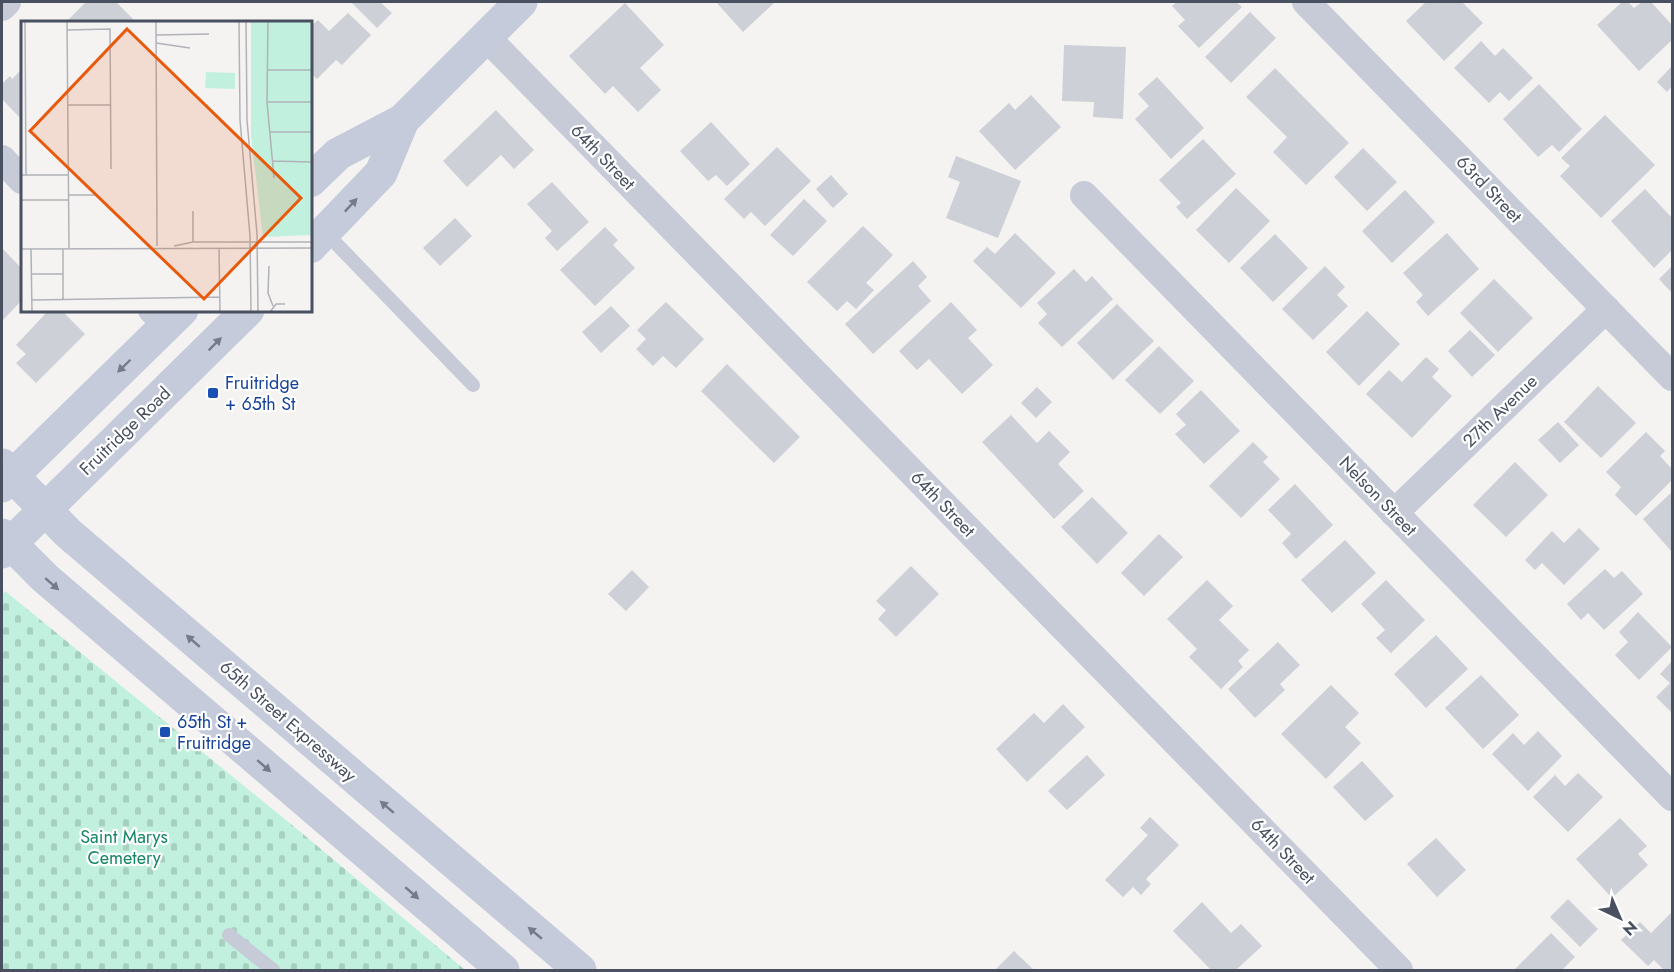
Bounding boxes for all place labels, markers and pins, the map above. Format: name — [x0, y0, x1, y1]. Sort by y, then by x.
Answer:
place label: Fruitridge + 65th St — [225, 370, 299, 417]
marker: Fruitridge + 65th St — [206, 386, 220, 400]
place label: 65th St + Fruitridge — [177, 709, 251, 756]
marker: 65th St + Fruitridge — [158, 725, 172, 739]

